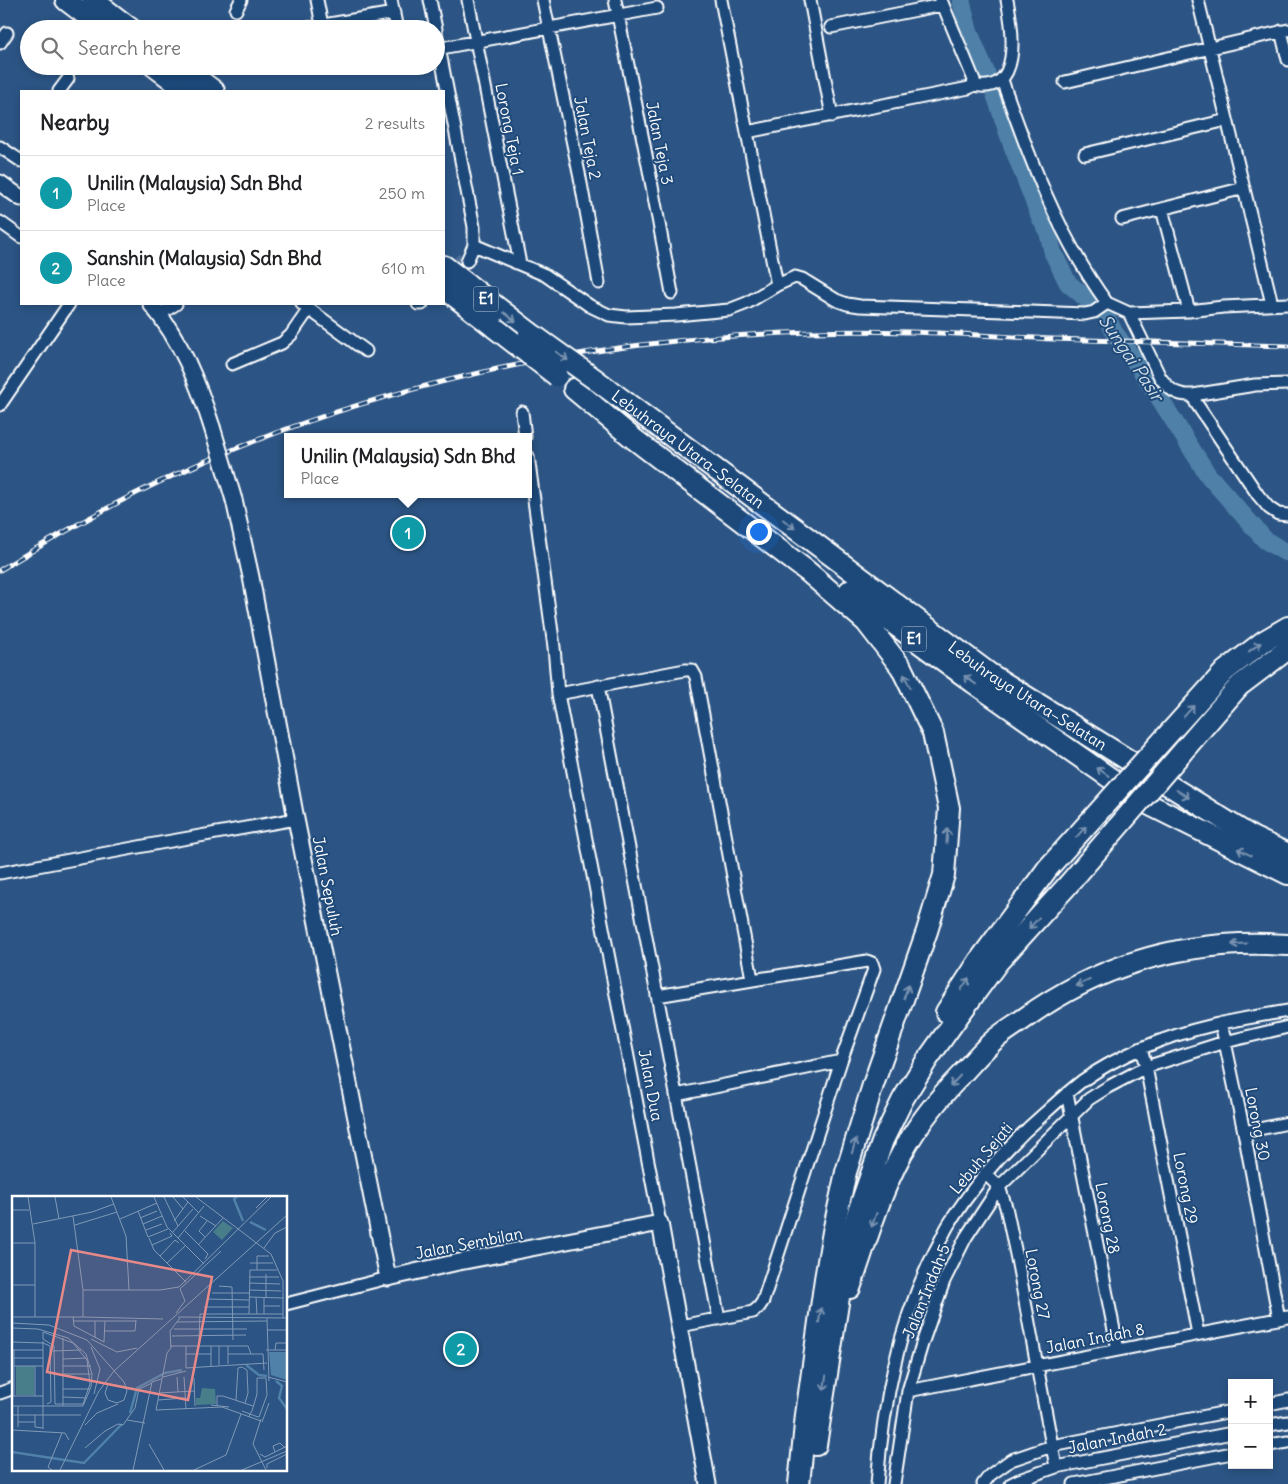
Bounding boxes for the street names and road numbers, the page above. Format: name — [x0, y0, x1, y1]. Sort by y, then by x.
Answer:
street label: Lorong Teja 1 — [491, 81, 529, 177]
street label: Jalan Teja 2 — [570, 95, 606, 181]
street label: Jalan Teja 3 — [642, 100, 678, 186]
road number: E1 — [474, 286, 498, 312]
street label: Lebuhraya Utara–Selatan — [608, 385, 768, 512]
road number: E1 — [902, 626, 926, 652]
street label: Lebuhraya Utara–Selatan — [945, 637, 1111, 754]
street label: Jalan Sepuluh — [309, 834, 347, 938]
street label: Jalan Dua — [634, 1047, 668, 1123]
street label: Lorong 30 — [1241, 1086, 1275, 1162]
street label: Lebuh Sejati — [945, 1118, 1017, 1198]
street label: Lorong 29 — [1169, 1150, 1203, 1226]
street label: Lorong 28 — [1091, 1180, 1125, 1256]
street label: Jalan Sembilan — [414, 1223, 524, 1263]
street label: Jalan Indah 5 — [898, 1241, 954, 1341]
street label: Lorong 27 — [1021, 1247, 1055, 1321]
street label: Jalan Indah 8 — [1044, 1319, 1146, 1357]
street label: Jalan Indah 2 — [1066, 1419, 1168, 1457]

